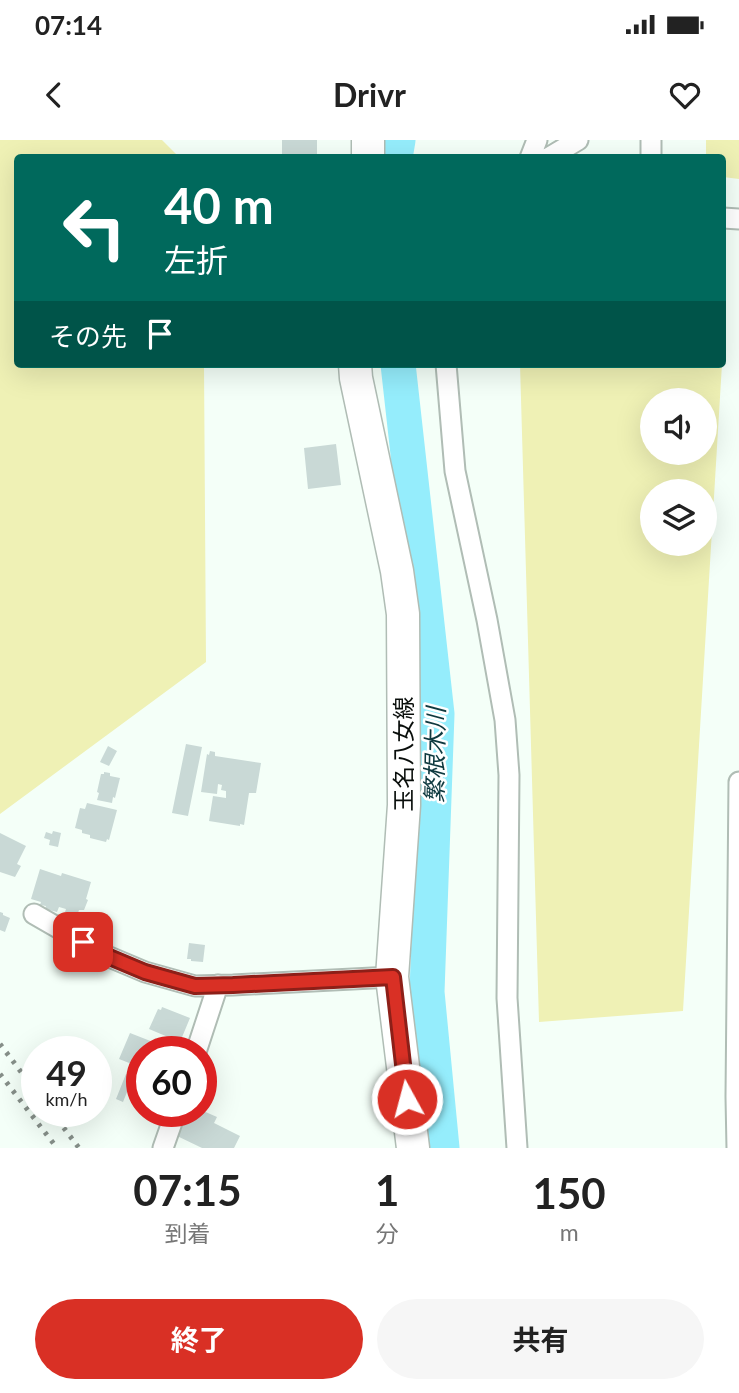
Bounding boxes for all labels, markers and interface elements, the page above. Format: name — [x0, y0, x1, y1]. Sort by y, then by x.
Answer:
text: 07:14 — [35, 9, 102, 41]
text: Drivr — [333, 75, 406, 114]
icon: back — [35, 76, 73, 114]
icon: heart — [666, 76, 704, 114]
text: 40 m — [164, 176, 274, 234]
icon: left — [49, 182, 140, 273]
text: 左折 — [164, 240, 228, 279]
icon: arrive — [141, 315, 179, 353]
text: その先 — [49, 320, 127, 352]
map controls — [640, 388, 717, 556]
button: sound — [640, 388, 717, 465]
button: layers — [640, 479, 717, 556]
street label: 玉名八女線 — [389, 697, 417, 812]
water label: 繁根木川 — [419, 704, 449, 803]
pin — [53, 912, 113, 972]
icon: arrive — [64, 923, 102, 961]
speed limit sign: 60 — [126, 1036, 217, 1127]
text: 49 — [46, 1051, 87, 1093]
position arrow — [370, 1062, 444, 1136]
text: km/h — [45, 1088, 88, 1110]
text: 07:15 — [133, 1165, 242, 1215]
text: 1 — [375, 1165, 399, 1215]
text: 150 — [533, 1168, 606, 1218]
text: m — [560, 1218, 579, 1246]
text: 到着 — [164, 1219, 210, 1247]
text: 分 — [376, 1219, 399, 1247]
button: 終了 — [35, 1299, 363, 1379]
button: 共有 — [377, 1299, 704, 1379]

